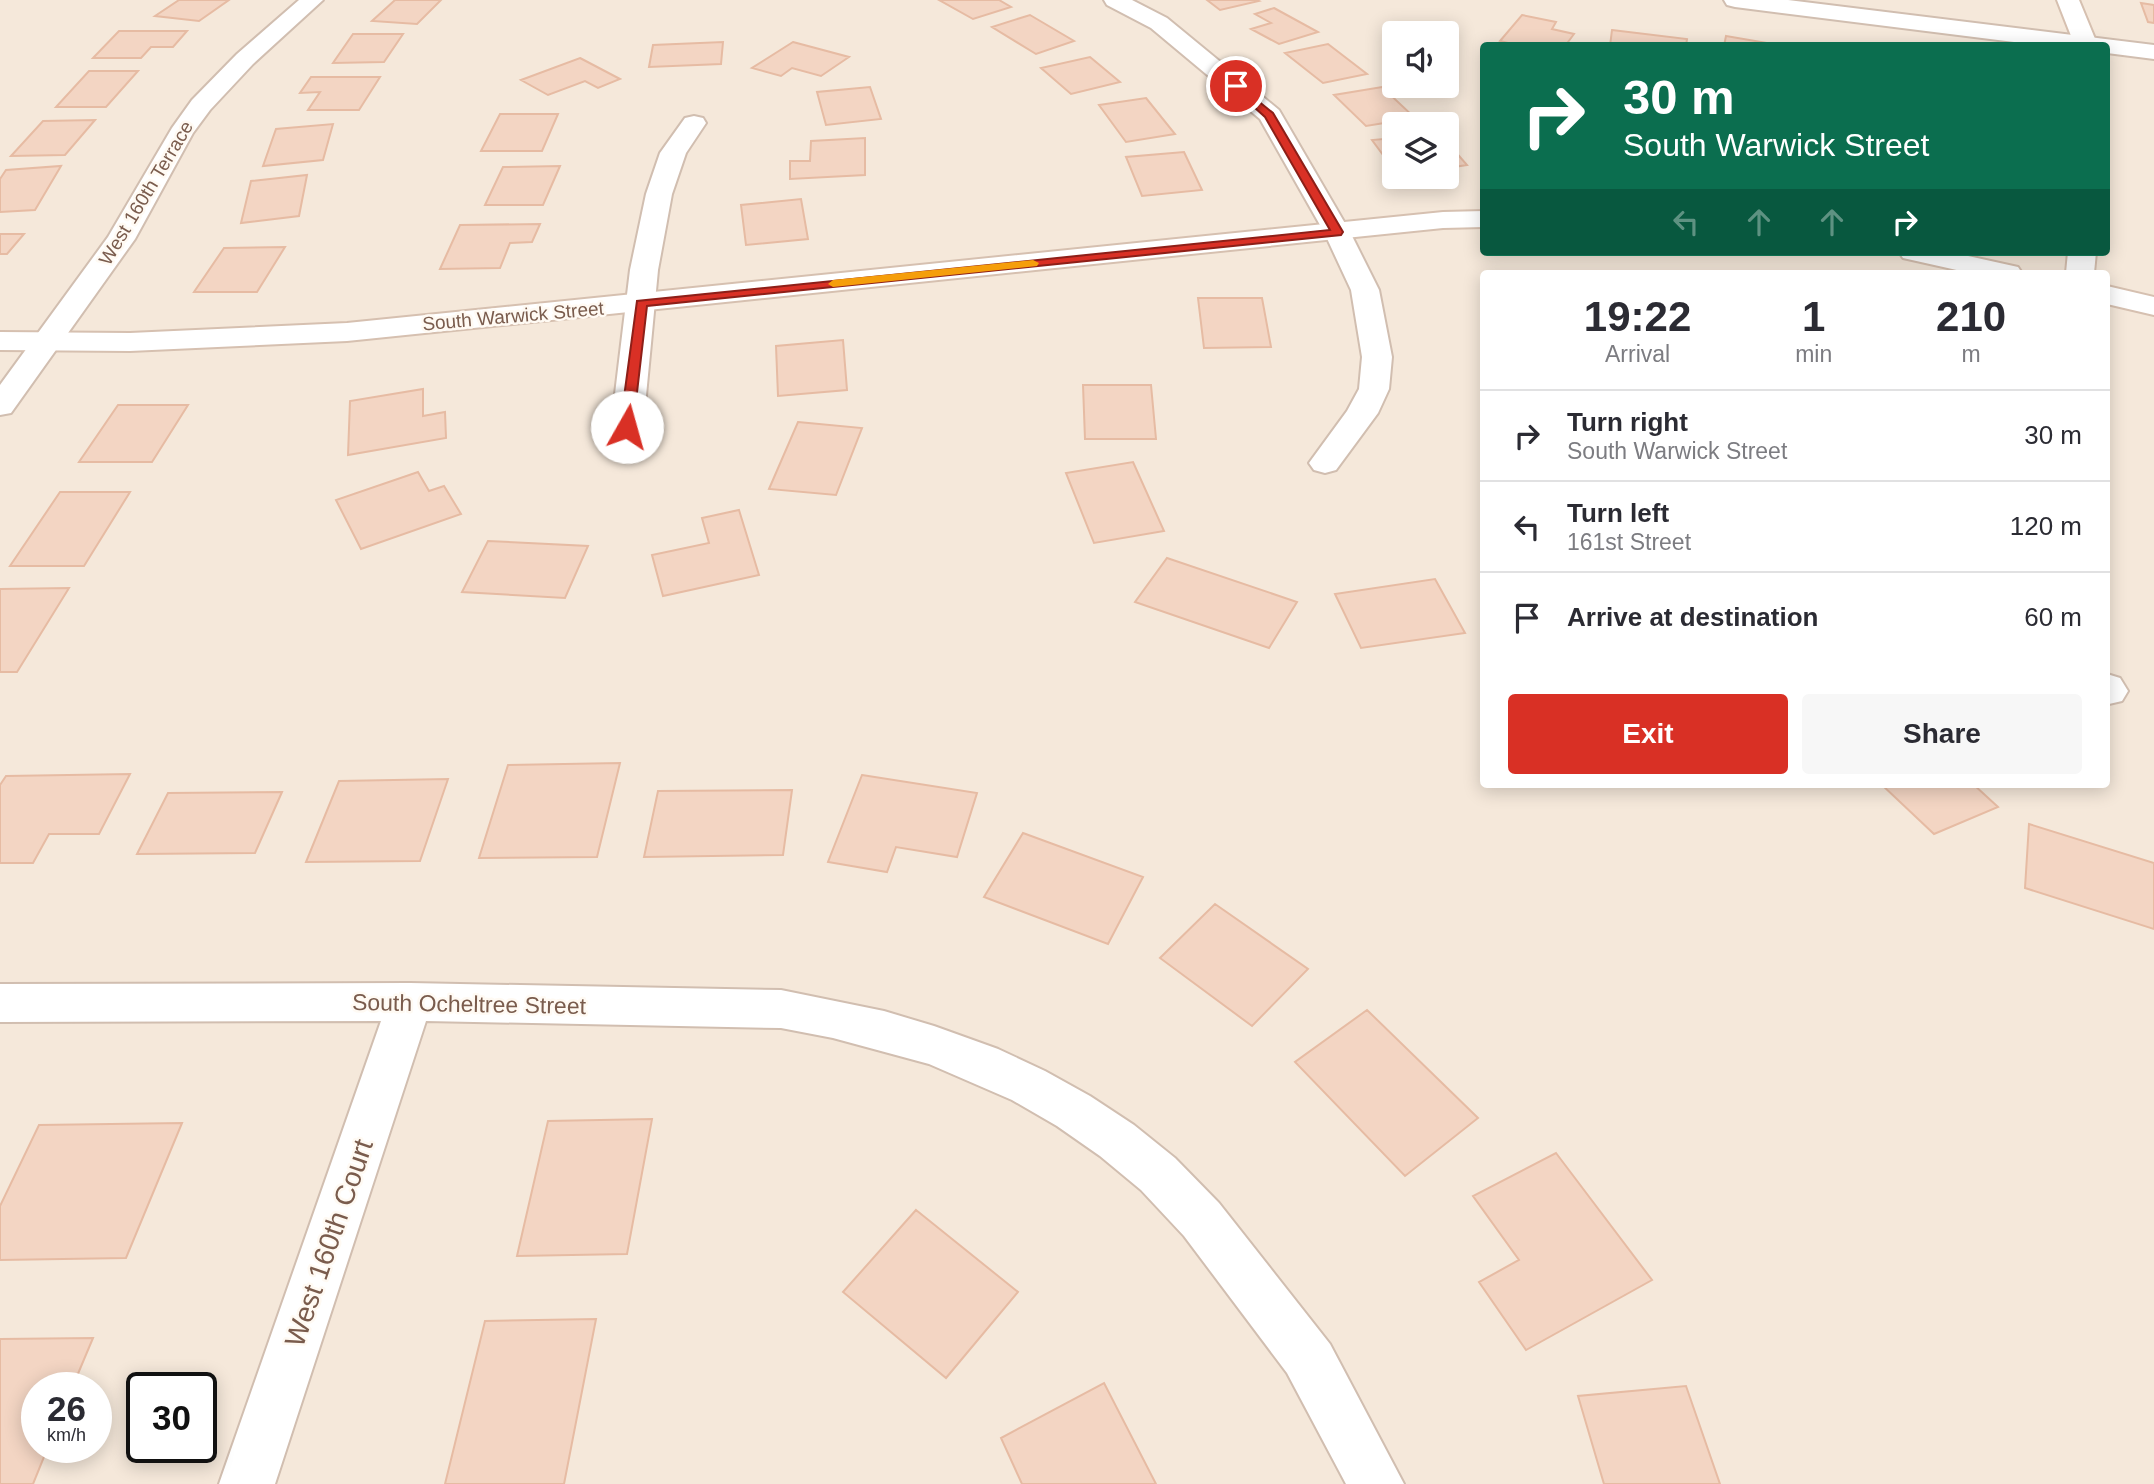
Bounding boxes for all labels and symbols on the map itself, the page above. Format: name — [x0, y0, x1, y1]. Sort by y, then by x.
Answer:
pin — [1206, 56, 1266, 116]
street label: West 160th Terrace — [95, 117, 197, 269]
street label: South Warwick Street — [421, 298, 605, 334]
position arrow — [590, 390, 664, 464]
street label: South Ocheltree Street — [352, 989, 587, 1019]
street label: West 160th Court — [279, 1135, 379, 1351]
speed limit sign: 30 — [126, 1372, 217, 1463]

